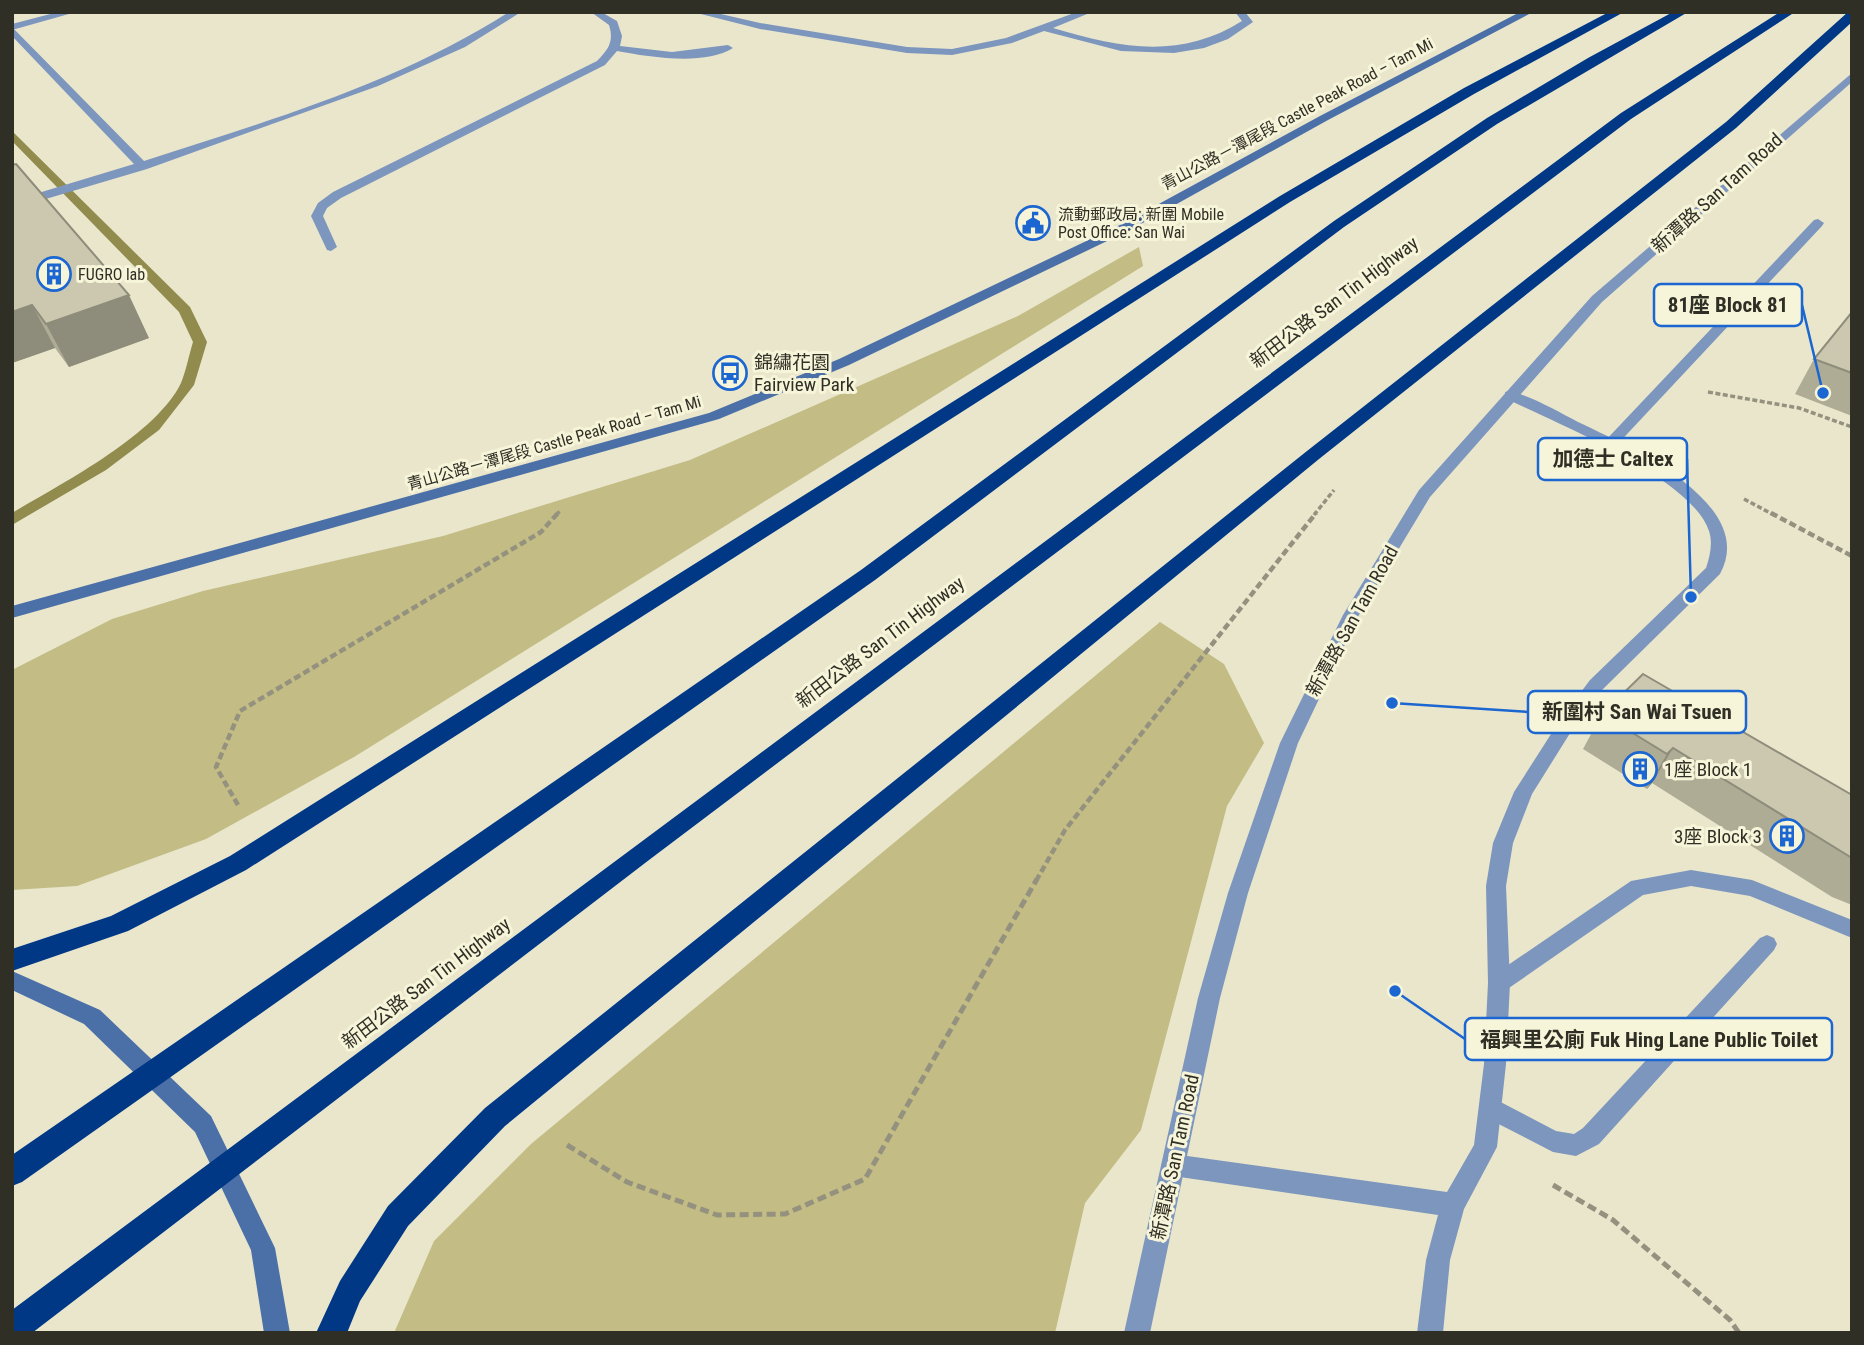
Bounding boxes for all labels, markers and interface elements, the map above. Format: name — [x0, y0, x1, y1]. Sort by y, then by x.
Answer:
street label: 青山公路－潭尾段 Castle Peak Road – Tam Mi — [1158, 34, 1436, 194]
street label: 新潭路 San Tam Road — [1647, 128, 1787, 258]
public building icon: 流動郵政局: 新圍 Mobile Post Office: San Wai — [1014, 204, 1052, 242]
place label: 流動郵政局: 新圍 Mobile Post Office: San Wai — [1058, 205, 1224, 242]
street label: 新田公路 San Tin Highway — [1246, 231, 1423, 373]
building icon: FUGRO lab — [35, 255, 73, 293]
place label: FUGRO lab — [78, 265, 145, 284]
callout: 81座 Block 81 — [1654, 284, 1802, 326]
text: 81座 Block 81 — [1668, 293, 1788, 317]
place label: 錦繡花園 Fairview Park — [754, 351, 855, 396]
bus stop icon: 錦繡花園 Fairview Park — [711, 354, 749, 392]
street label: 青山公路－潭尾段 Castle Peak Road – Tam Mi — [405, 392, 703, 494]
callout: 加德士 Caltex — [1538, 438, 1687, 480]
text: 加德士 Caltex — [1553, 447, 1674, 471]
street label: 新潭路 San Tam Road — [1301, 542, 1403, 700]
street label: 新田公路 San Tin Highway — [792, 571, 969, 713]
callout: 新圍村 San Wai Tsuen — [1528, 691, 1746, 733]
text: 新圍村 San Wai Tsuen — [1542, 700, 1732, 724]
building icon: 1座 Block 1 — [1621, 750, 1659, 788]
place label: 1座 Block 1 — [1664, 758, 1752, 781]
building icon: 3座 Block 3 — [1768, 817, 1806, 855]
place label: 3座 Block 3 — [1674, 825, 1762, 848]
street label: 新田公路 San Tin Highway — [338, 912, 515, 1054]
callout: 福興里公廁 Fuk Hing Lane Public Toilet — [1465, 1018, 1832, 1060]
text: 福興里公廁 Fuk Hing Lane Public Toilet — [1480, 1028, 1818, 1052]
street label: 新潭路 San Tam Road — [1146, 1072, 1204, 1242]

